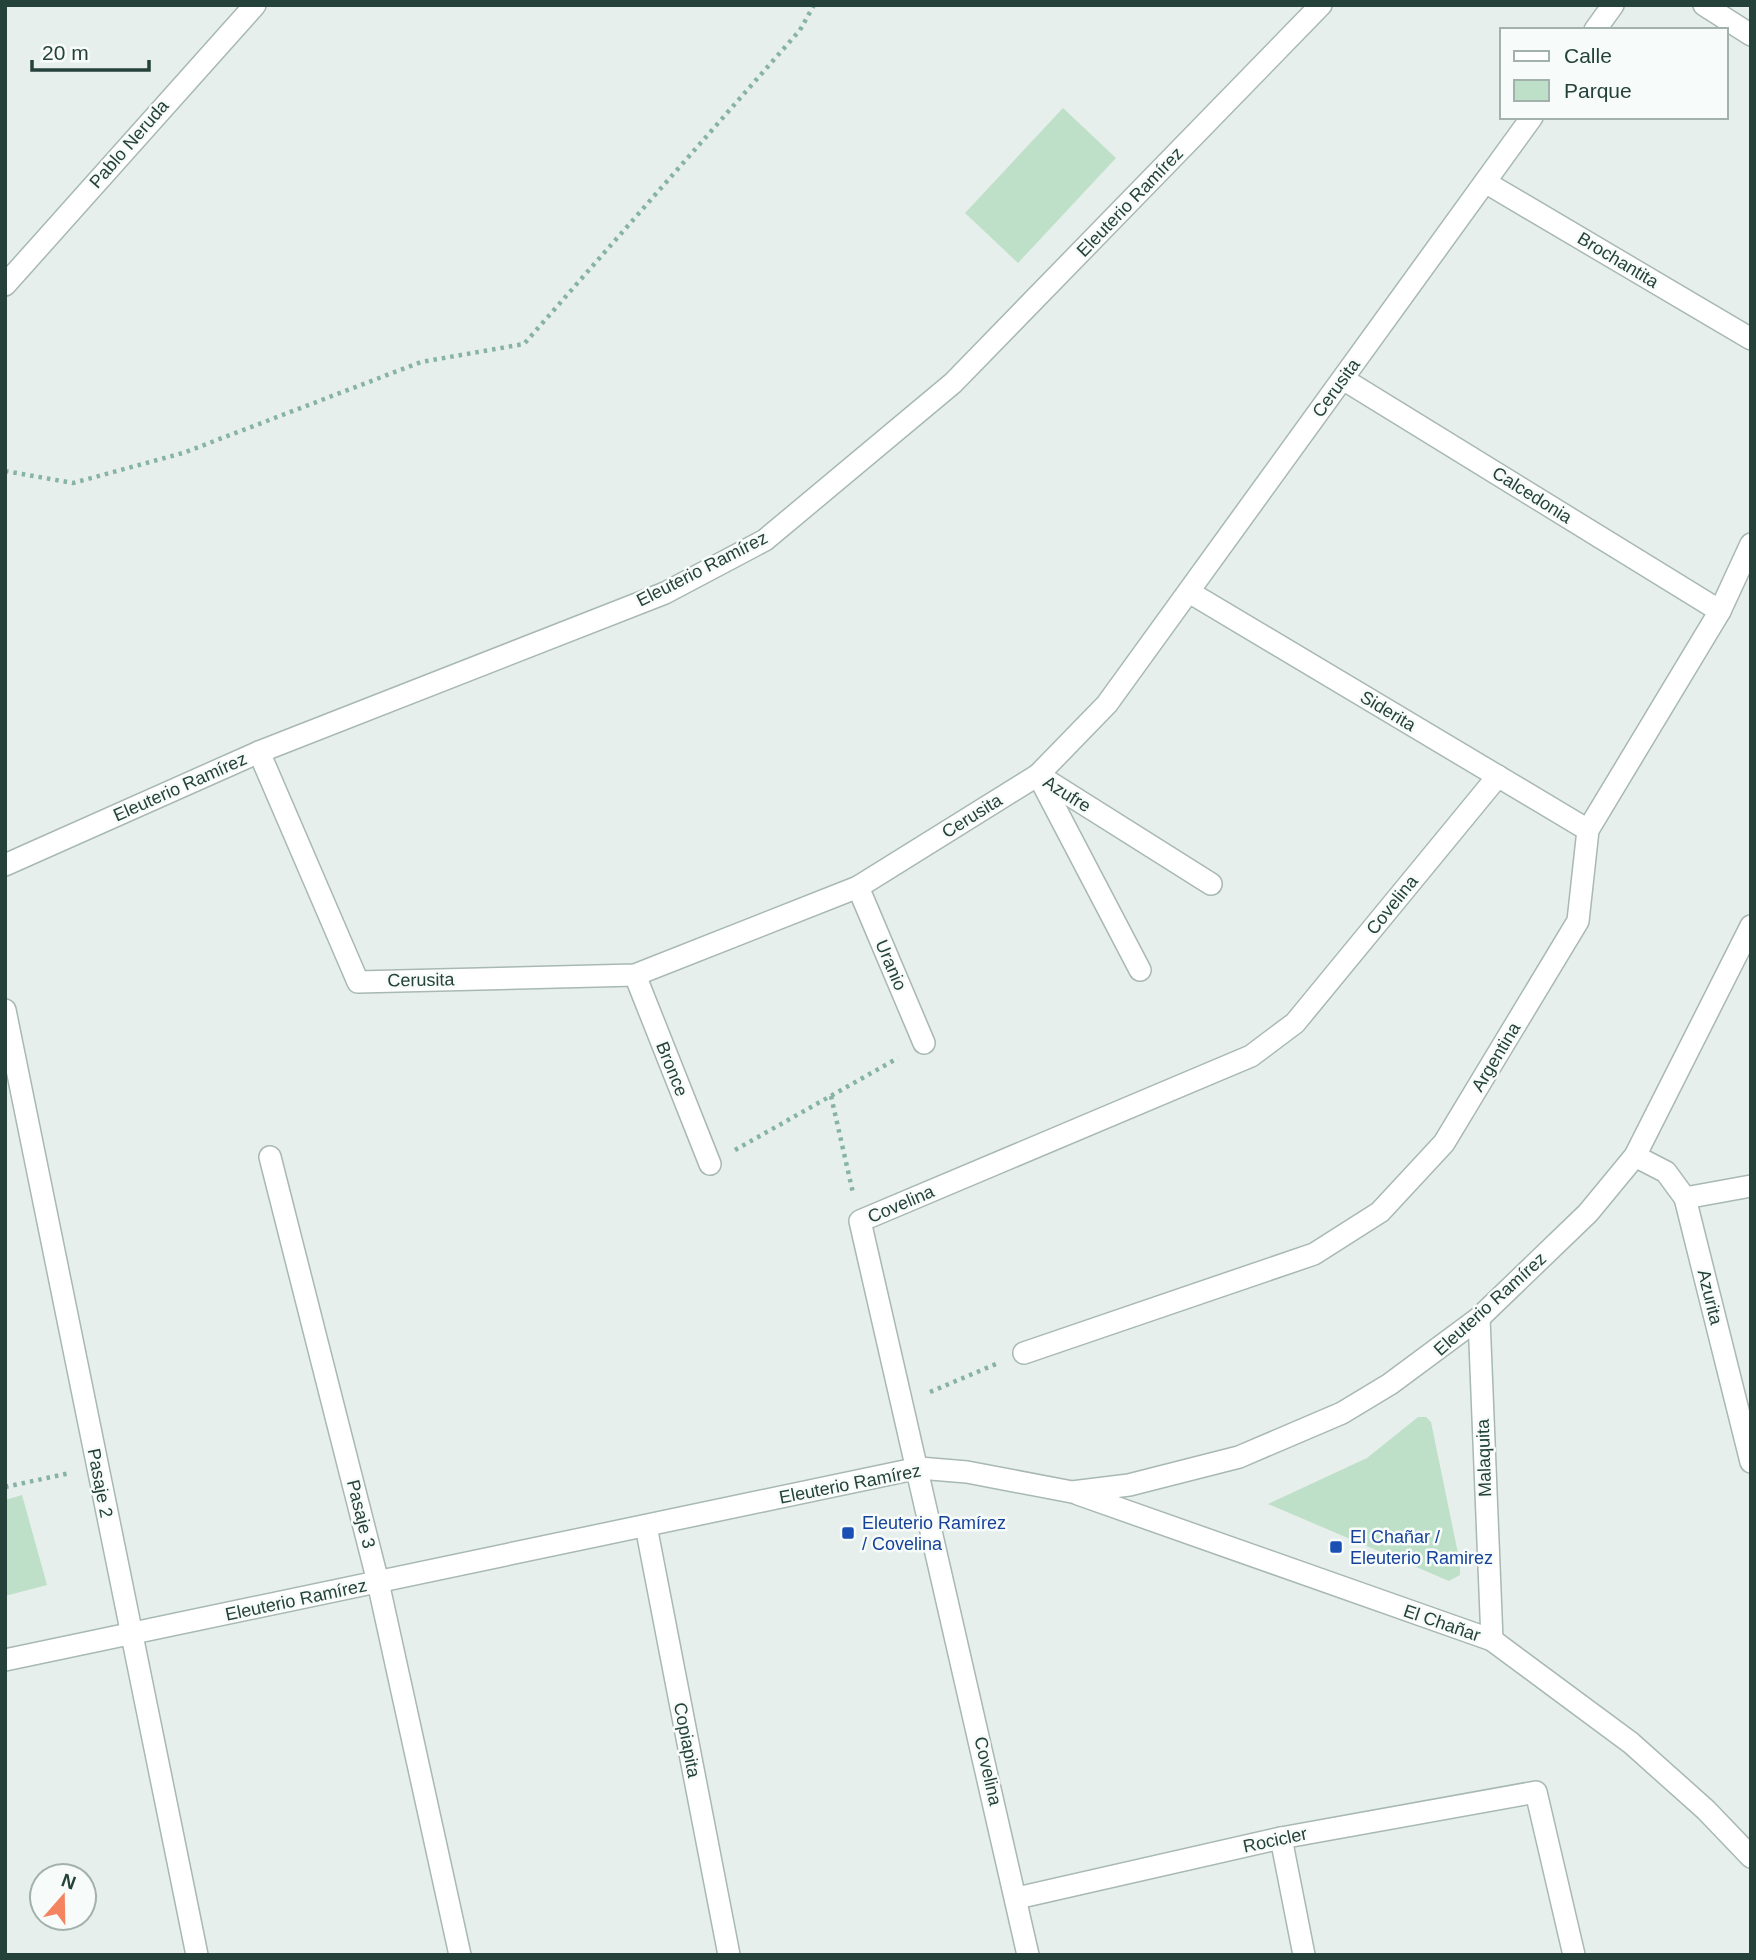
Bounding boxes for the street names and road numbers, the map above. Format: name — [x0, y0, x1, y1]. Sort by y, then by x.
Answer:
street label: Pablo Neruda — [85, 95, 173, 192]
street label: Eleuterio Ramírez — [1073, 143, 1187, 261]
street label: Brochantita — [1574, 228, 1663, 293]
street label: Cerusita — [1308, 354, 1364, 421]
street label: Calcedonia — [1489, 463, 1576, 528]
street label: Eleuterio Ramírez — [633, 527, 771, 611]
street label: Siderita — [1357, 687, 1420, 736]
street label: Eleuterio Ramírez — [110, 749, 250, 825]
street label: Azufre — [1040, 772, 1094, 816]
street label: Cerusita — [938, 789, 1007, 842]
street label: Covelina — [1362, 871, 1422, 939]
street label: Uranio — [871, 937, 911, 993]
street label: Cerusita — [387, 969, 456, 991]
street label: Argentina — [1468, 1018, 1525, 1095]
street label: Bronce — [652, 1039, 692, 1099]
street label: Covelina — [865, 1181, 938, 1227]
street label: Eleuterio Ramírez — [1430, 1248, 1550, 1360]
street label: Azurita — [1694, 1267, 1727, 1328]
street label: Malaquita — [1473, 1418, 1495, 1497]
street label: Pasaje 2 — [83, 1447, 117, 1519]
street label: Eleuterio Ramírez — [777, 1460, 923, 1508]
street label: Pasaje 3 — [343, 1478, 379, 1550]
street label: Eleuterio Ramírez — [223, 1575, 369, 1625]
street label: El Chañar — [1401, 1601, 1483, 1645]
street label: Copiapita — [670, 1701, 704, 1780]
street label: Covelina — [970, 1735, 1006, 1808]
street label: Rocicler — [1241, 1823, 1309, 1857]

